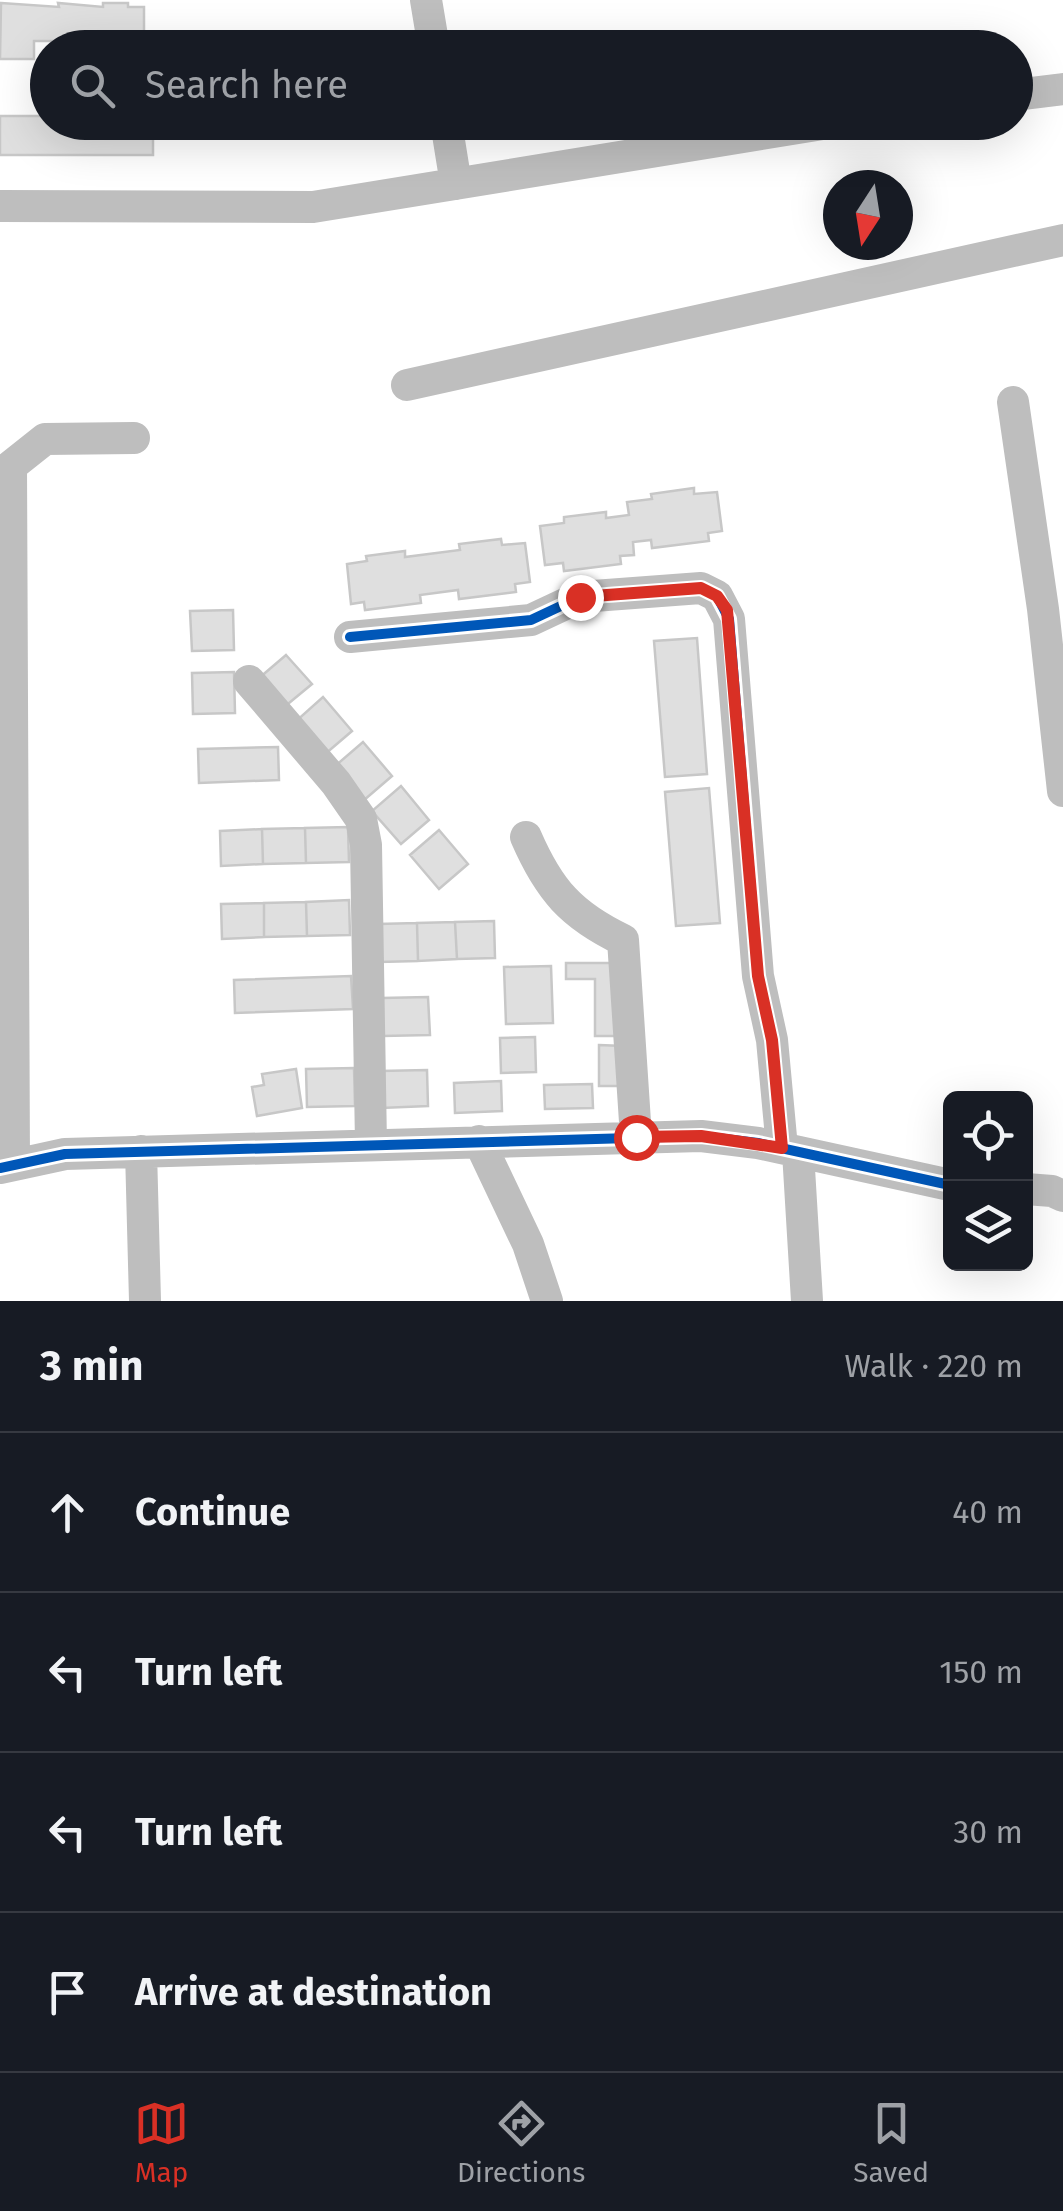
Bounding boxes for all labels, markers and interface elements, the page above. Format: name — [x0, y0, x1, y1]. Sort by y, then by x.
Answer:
search box — [30, 30, 1033, 140]
icon: search — [65, 58, 120, 113]
text: Search here — [145, 62, 348, 108]
north arrow — [823, 170, 913, 260]
route end — [558, 575, 604, 621]
map controls — [943, 1091, 1033, 1271]
button: locate — [943, 1091, 1033, 1181]
route start — [614, 1115, 660, 1161]
button: layers — [943, 1181, 1033, 1271]
text: 3 min — [40, 1341, 143, 1391]
text: Walk · 220 m — [845, 1347, 1023, 1385]
icon: ahead — [40, 1485, 95, 1540]
text: Continue — [135, 1489, 290, 1535]
text: 40 m — [952, 1493, 1023, 1531]
icon: left — [40, 1645, 95, 1700]
text: Turn left — [135, 1649, 282, 1695]
text: 150 m — [939, 1653, 1023, 1691]
icon: left — [40, 1805, 95, 1860]
text: Turn left — [135, 1809, 282, 1855]
text: 30 m — [953, 1813, 1023, 1851]
icon: arrive — [40, 1965, 95, 2020]
text: Arrive at destination — [135, 1969, 492, 2015]
tab: Map — [134, 2096, 189, 2189]
tab: Directions — [457, 2096, 585, 2189]
tab: Saved — [853, 2096, 929, 2189]

